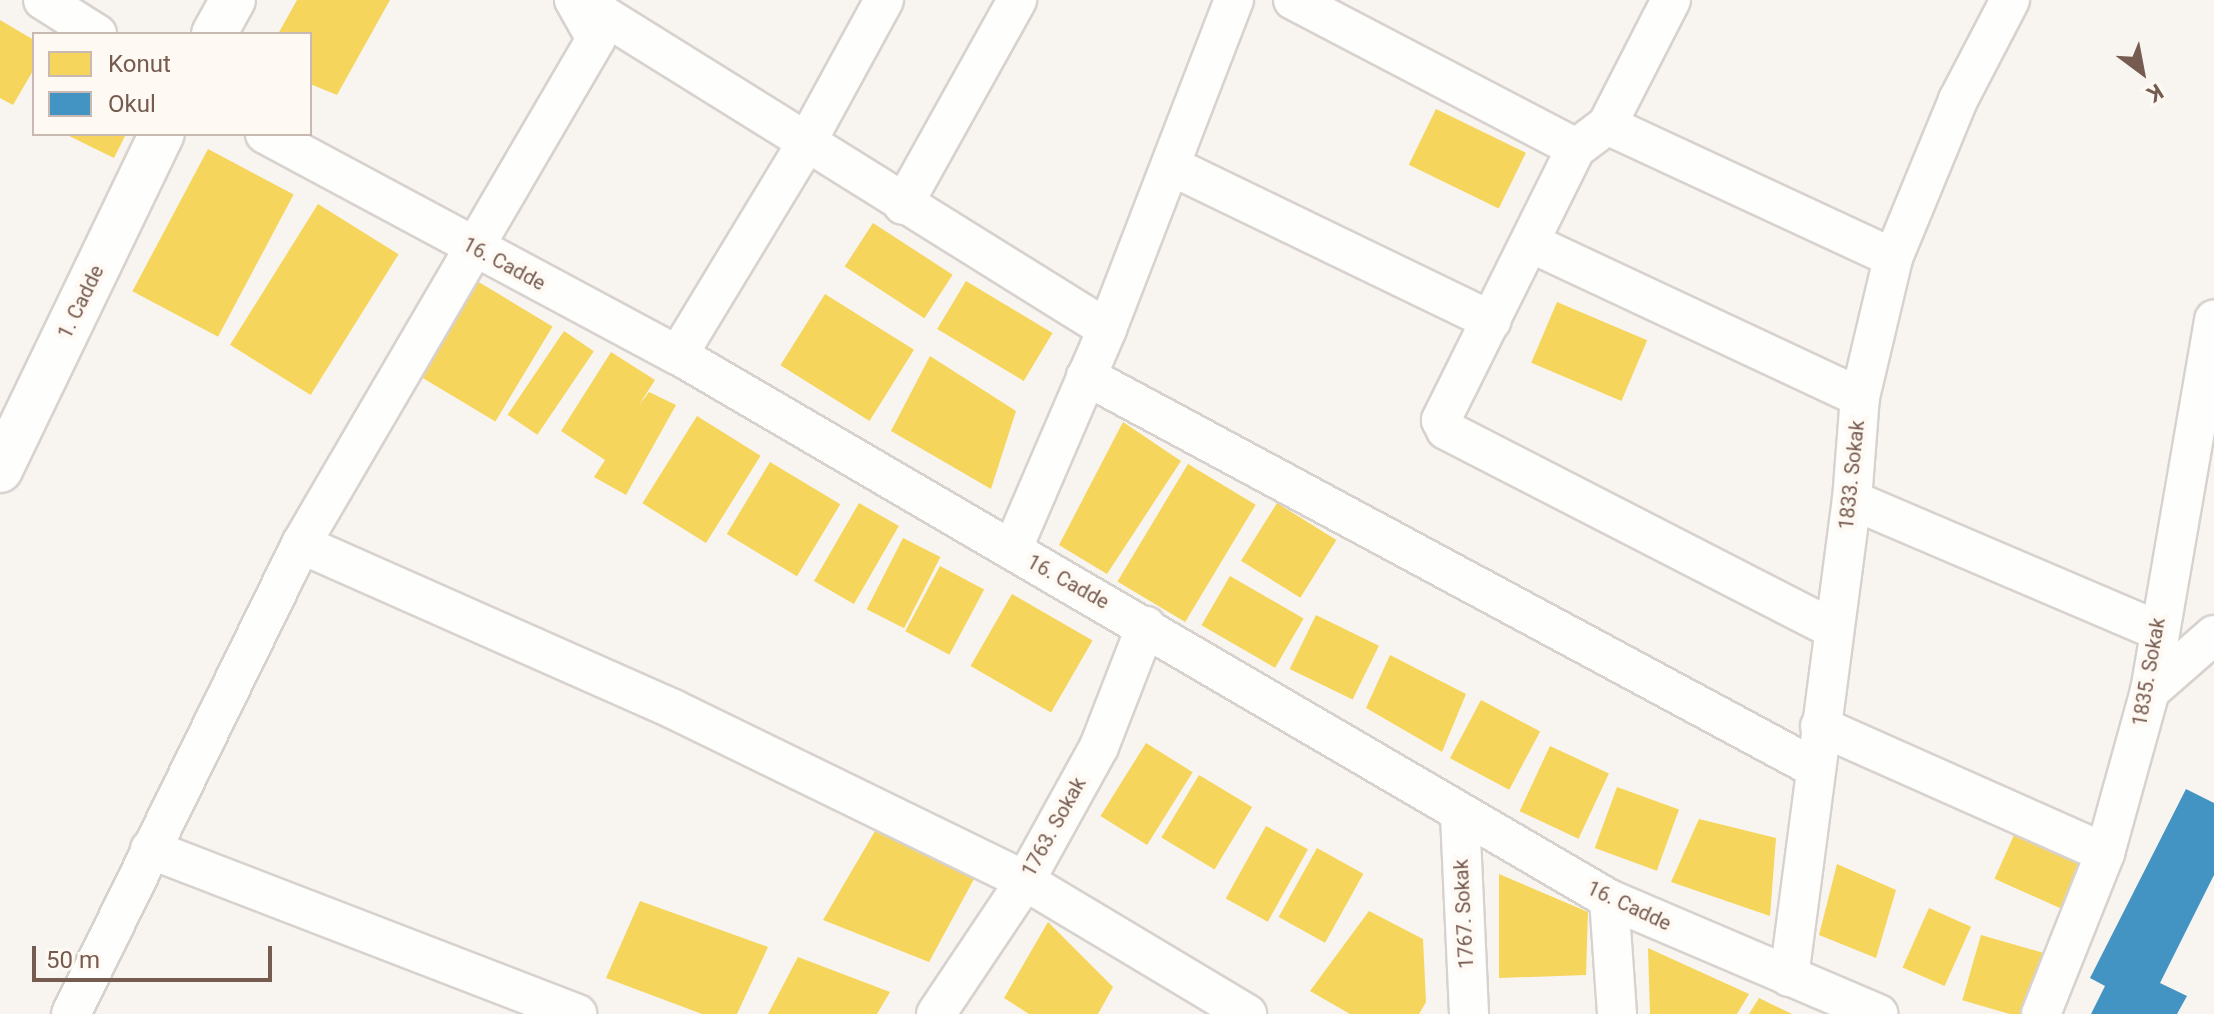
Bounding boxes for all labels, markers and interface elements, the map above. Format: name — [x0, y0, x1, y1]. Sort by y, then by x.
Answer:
legend — [32, 32, 312, 136]
north arrow — [2102, 32, 2182, 112]
text: Konut — [108, 50, 171, 78]
text: K — [2142, 78, 2168, 107]
text: Okul — [108, 90, 156, 118]
street label: 16. Cadde — [459, 232, 549, 296]
street label: 1. Cadde — [53, 261, 109, 343]
street label: 1833. Sokak — [1834, 419, 1870, 531]
street label: 16. Cadde — [1023, 550, 1113, 614]
street label: 1835. Sokak — [2128, 616, 2170, 728]
street label: 1763. Sokak — [1017, 773, 1091, 881]
street label: 1767. Sokak — [1449, 859, 1479, 969]
street label: 16. Cadde — [1583, 876, 1675, 936]
scale bar — [36, 930, 276, 980]
text: 50 m — [46, 946, 100, 974]

